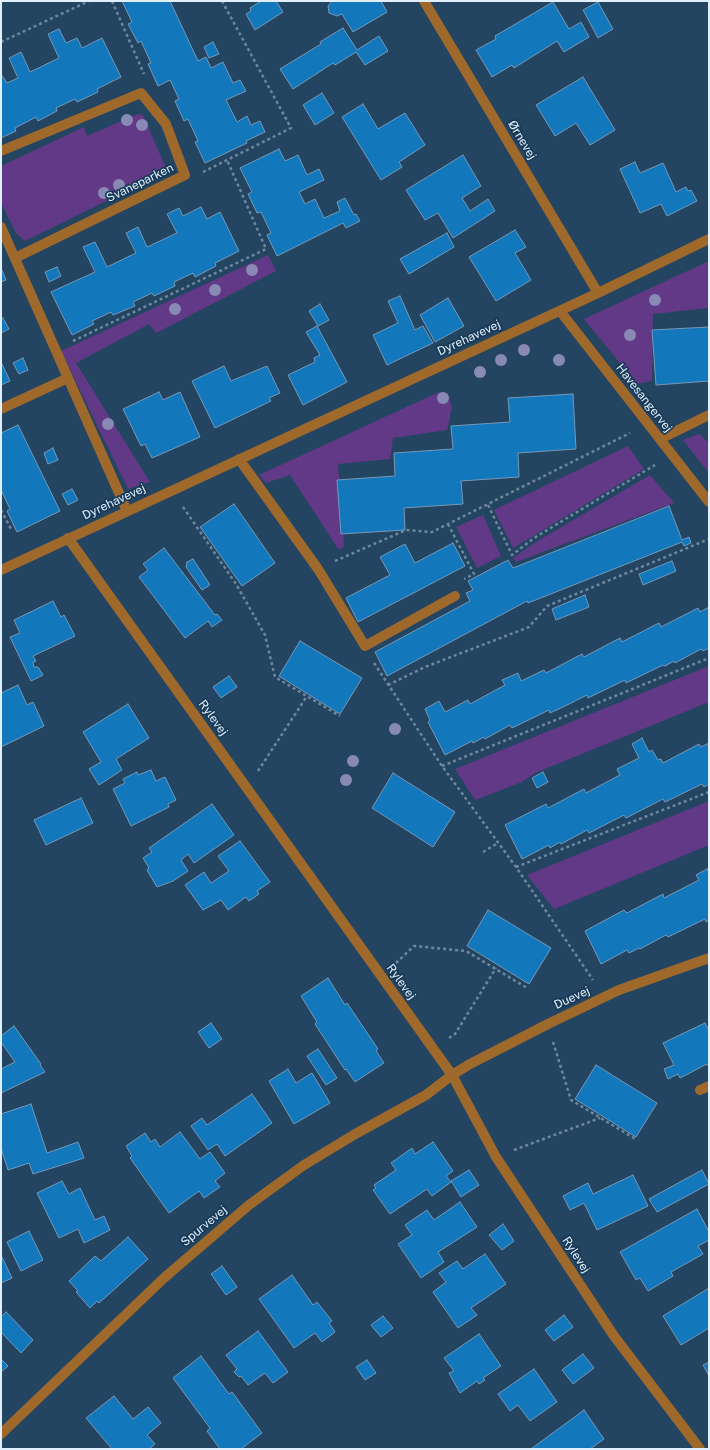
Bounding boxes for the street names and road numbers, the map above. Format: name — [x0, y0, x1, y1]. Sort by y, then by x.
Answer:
street label: Ørnevej — [505, 118, 539, 162]
street label: Svaneparken — [104, 161, 176, 205]
street label: Dyrehavevej — [435, 317, 503, 359]
street label: Havesangervej — [613, 361, 675, 435]
street label: Dyrehavevej — [80, 481, 148, 523]
street label: Rylevej — [195, 697, 231, 739]
street label: Rylevej — [383, 961, 419, 1003]
street label: Duevej — [552, 983, 592, 1013]
street label: Spurvevej — [178, 1203, 230, 1249]
street label: Rylevej — [559, 1234, 593, 1276]

